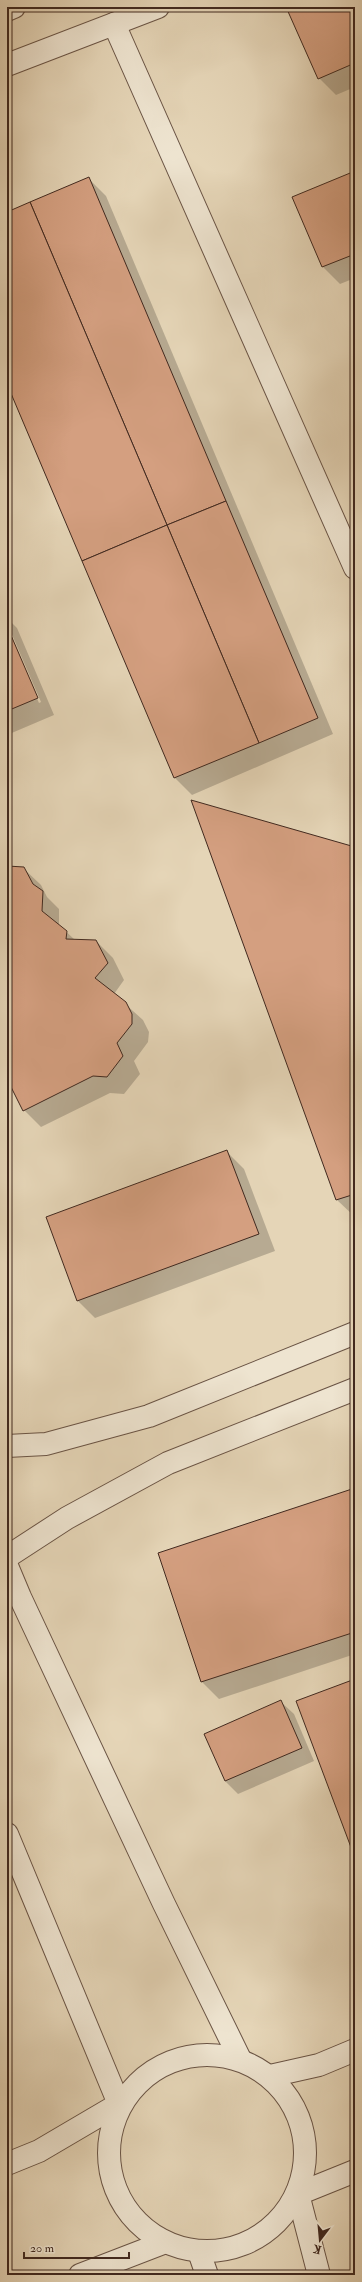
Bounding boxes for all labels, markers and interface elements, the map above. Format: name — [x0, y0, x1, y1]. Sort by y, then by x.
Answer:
north arrow — [300, 2220, 340, 2260]
scale bar — [24, 2234, 129, 2260]
text: 20 m — [30, 2241, 55, 2256]
text: K — [311, 2241, 323, 2256]

